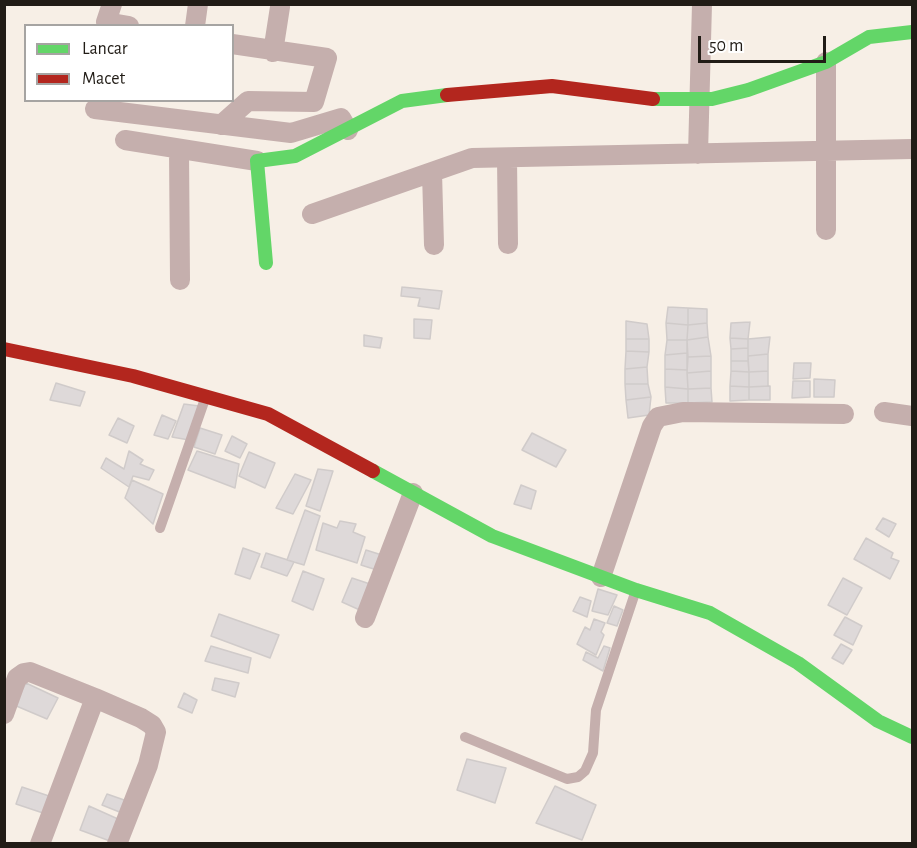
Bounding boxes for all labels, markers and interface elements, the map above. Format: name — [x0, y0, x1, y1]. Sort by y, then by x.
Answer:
legend — [24, 24, 234, 102]
scale bar — [701, 24, 828, 62]
text: 50 m — [709, 37, 743, 55]
text: Lancar — [82, 40, 128, 58]
text: Macet — [82, 70, 125, 88]

